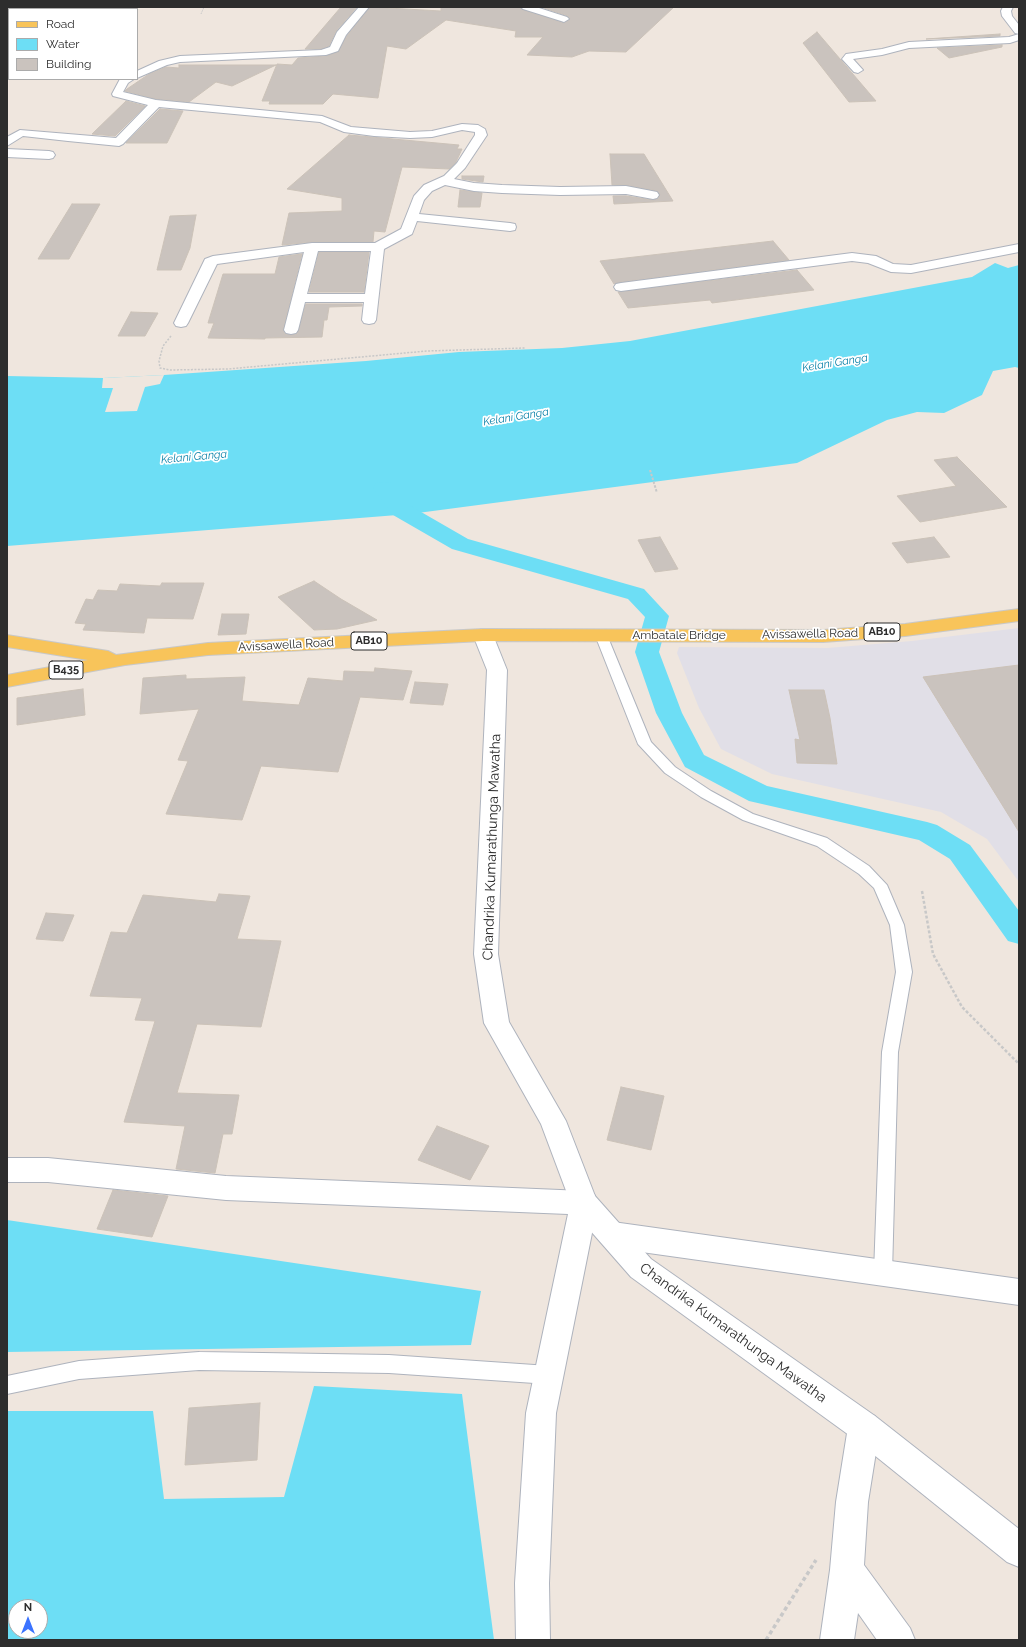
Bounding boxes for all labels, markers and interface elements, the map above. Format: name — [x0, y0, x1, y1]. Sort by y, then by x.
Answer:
legend — [8, 8, 138, 80]
text: Road — [46, 17, 75, 31]
text: Water — [46, 37, 80, 51]
text: Building — [46, 57, 92, 71]
water label: Kelani Ganga — [801, 351, 869, 375]
water label: Kelani Ganga — [482, 405, 550, 429]
water label: Kelani Ganga — [160, 448, 228, 466]
road number: AB10 — [864, 623, 900, 641]
street label: Avissawella Road — [762, 626, 858, 642]
street label: Ambatale Bridge — [632, 628, 726, 642]
road number: AB10 — [351, 632, 387, 650]
street label: Avissawella Road — [238, 635, 334, 655]
road number: B435 — [49, 661, 83, 679]
street label: Chandrika Kumarathunga Mawatha — [480, 733, 504, 961]
street label: Chandrika Kumarathunga Mawatha — [636, 1260, 830, 1406]
north arrow — [8, 1599, 48, 1639]
text: N — [24, 1601, 32, 1614]

